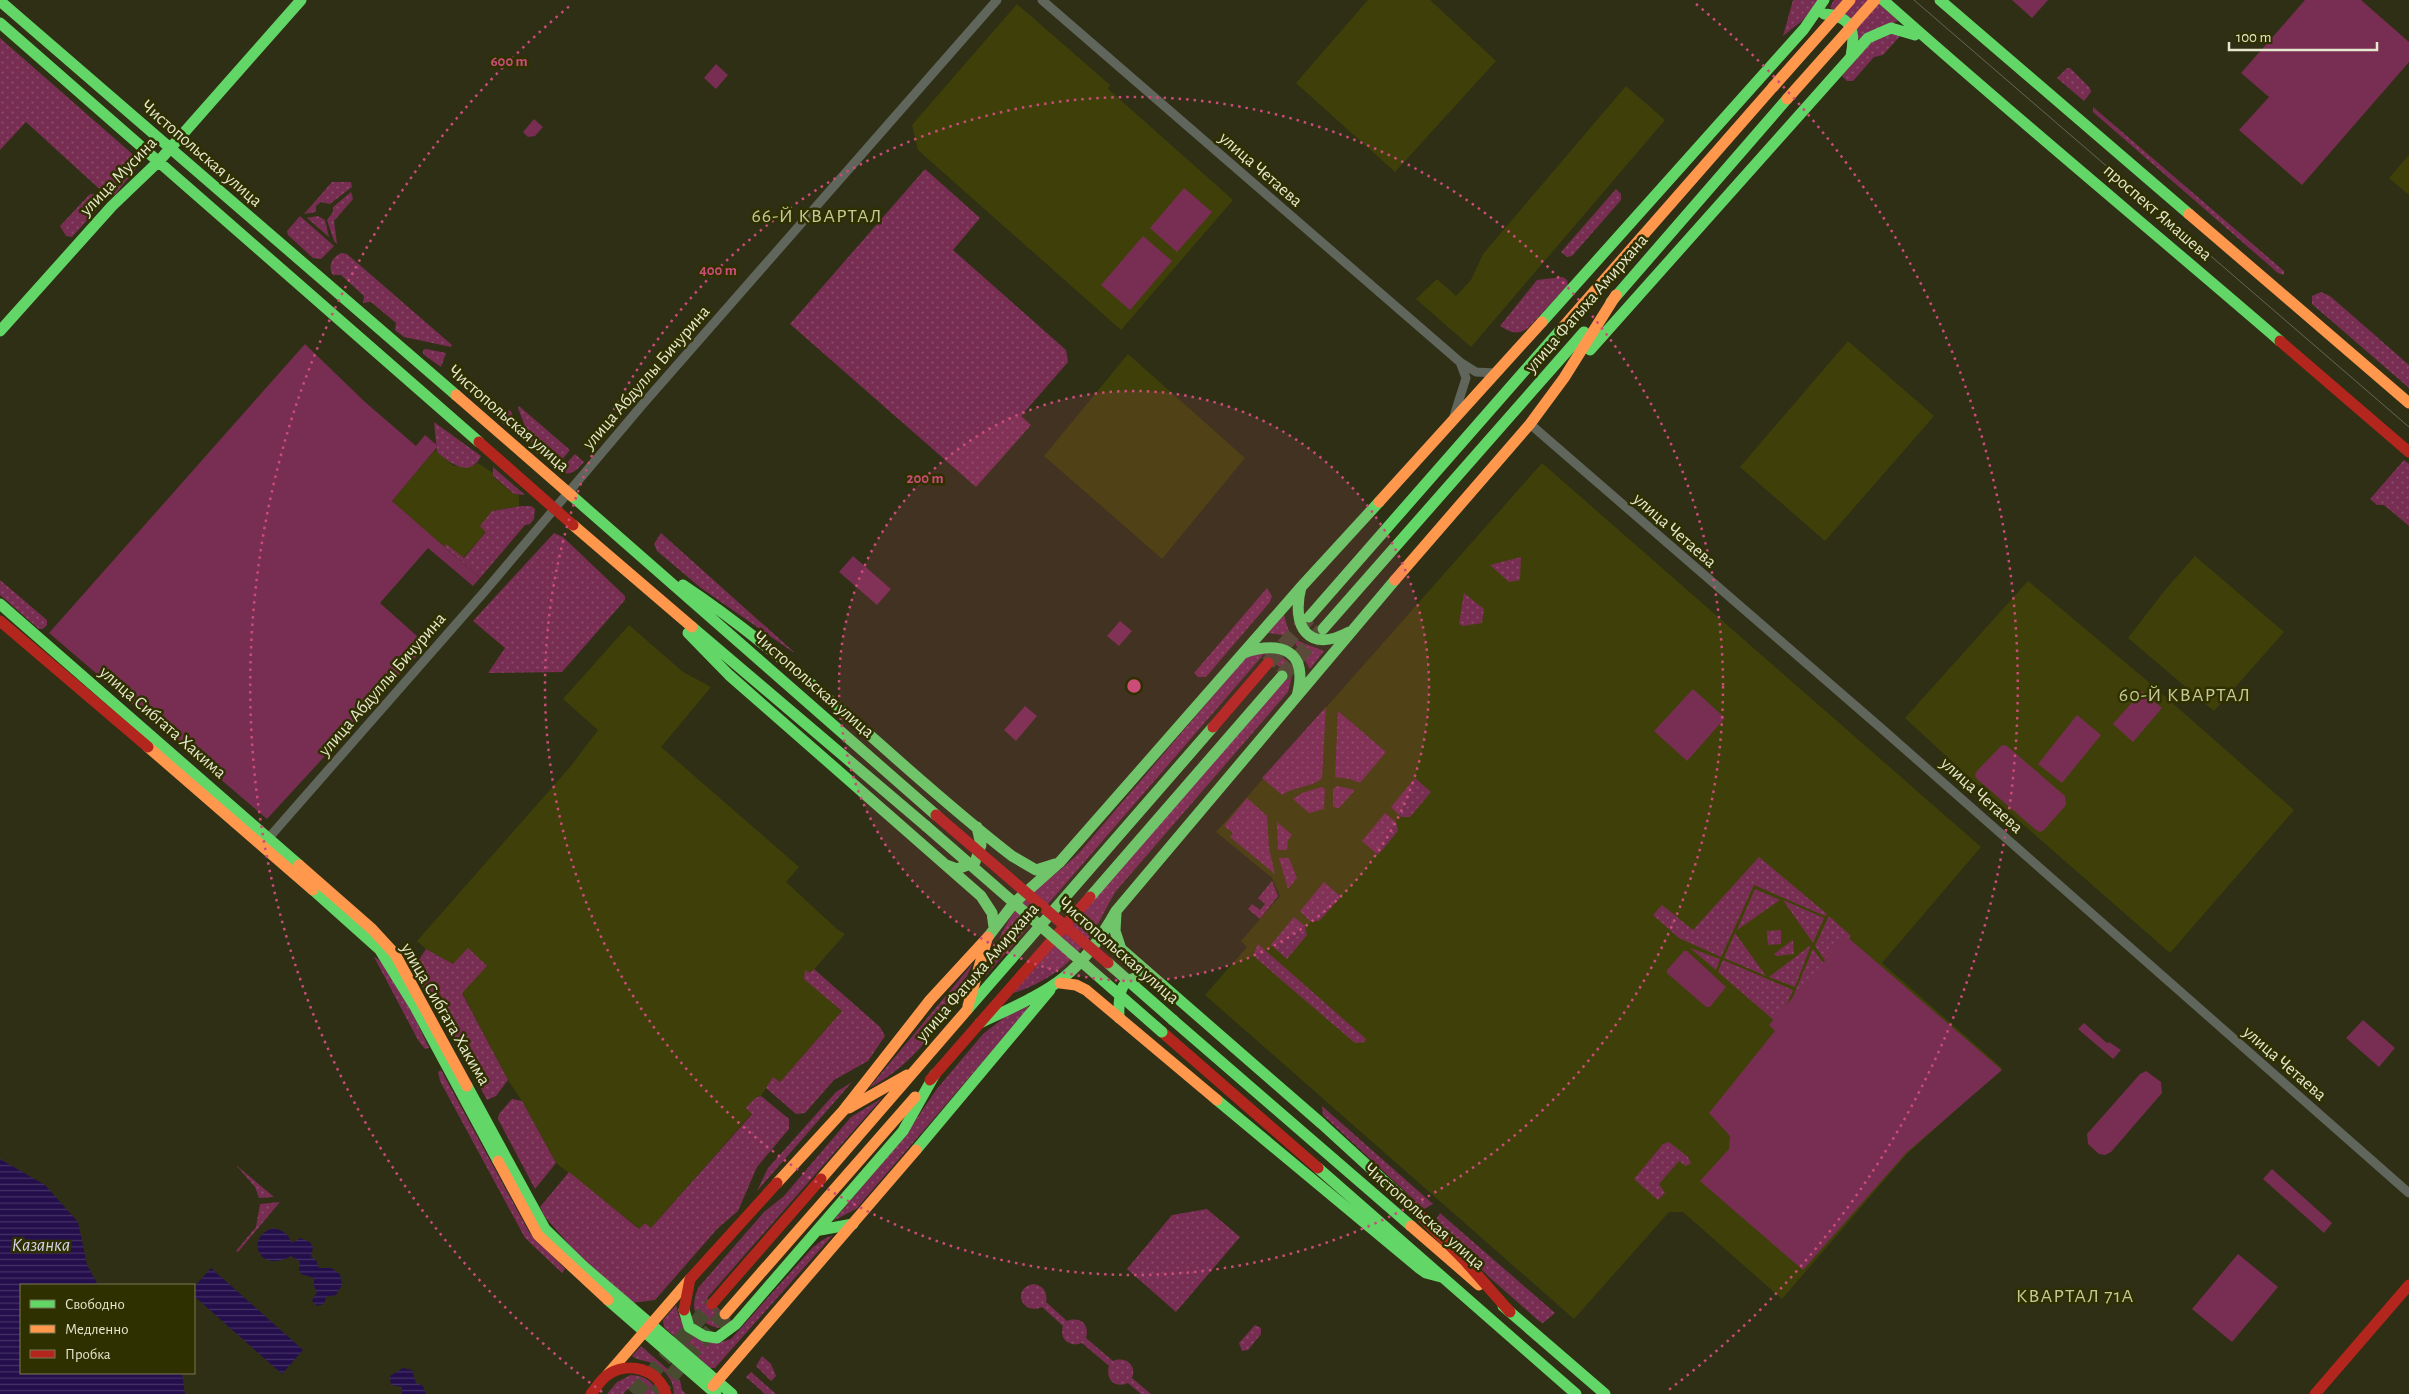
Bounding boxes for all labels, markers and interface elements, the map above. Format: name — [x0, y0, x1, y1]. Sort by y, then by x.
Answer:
scale bar — [2229, 20, 2376, 52]
text: 100 m — [2236, 30, 2271, 45]
text: 600 m — [490, 54, 528, 69]
street label: Чистопольская улица — [138, 97, 265, 211]
street label: улица Четаева — [1214, 128, 1305, 211]
street label: улица Мусина — [76, 134, 161, 220]
street label: проспект Ямашева — [2100, 161, 2215, 264]
district label: 66-Й КВАРТАЛ — [751, 206, 883, 226]
street label: улица Фатыха Амирхана — [1521, 231, 1652, 377]
text: 400 m — [699, 263, 737, 278]
street label: улица Абдуллы Бичурина — [578, 302, 714, 454]
street label: Чистопольская улица — [445, 362, 572, 476]
text: 200 m — [906, 471, 944, 486]
street label: улица Четаева — [1628, 489, 1719, 572]
street label: улица Абдуллы Бичурина — [314, 609, 450, 761]
street label: Чистопольская улица — [750, 628, 877, 742]
street label: улица Сибгата Хакима — [95, 662, 230, 782]
centre of rings — [1125, 677, 1143, 695]
district label: 60-Й КВАРТАЛ — [2119, 685, 2251, 705]
street label: улица Четаева — [1936, 754, 2026, 837]
street label: Чистопольская улица — [1055, 894, 1182, 1008]
street label: улица Фатыха Амирхана — [912, 900, 1043, 1046]
street label: улица Сибгата Хакима — [397, 939, 494, 1089]
street label: улица Четаева — [2238, 1022, 2329, 1105]
street label: Чистопольская улица — [1361, 1160, 1488, 1274]
water label: Казанка — [12, 1236, 70, 1255]
legend — [20, 1284, 195, 1374]
district label: КВАРТАЛ 71А — [2016, 1286, 2134, 1306]
text: Свободно — [65, 1297, 125, 1312]
text: Медленно — [65, 1322, 129, 1337]
text: Пробка — [65, 1347, 111, 1362]

